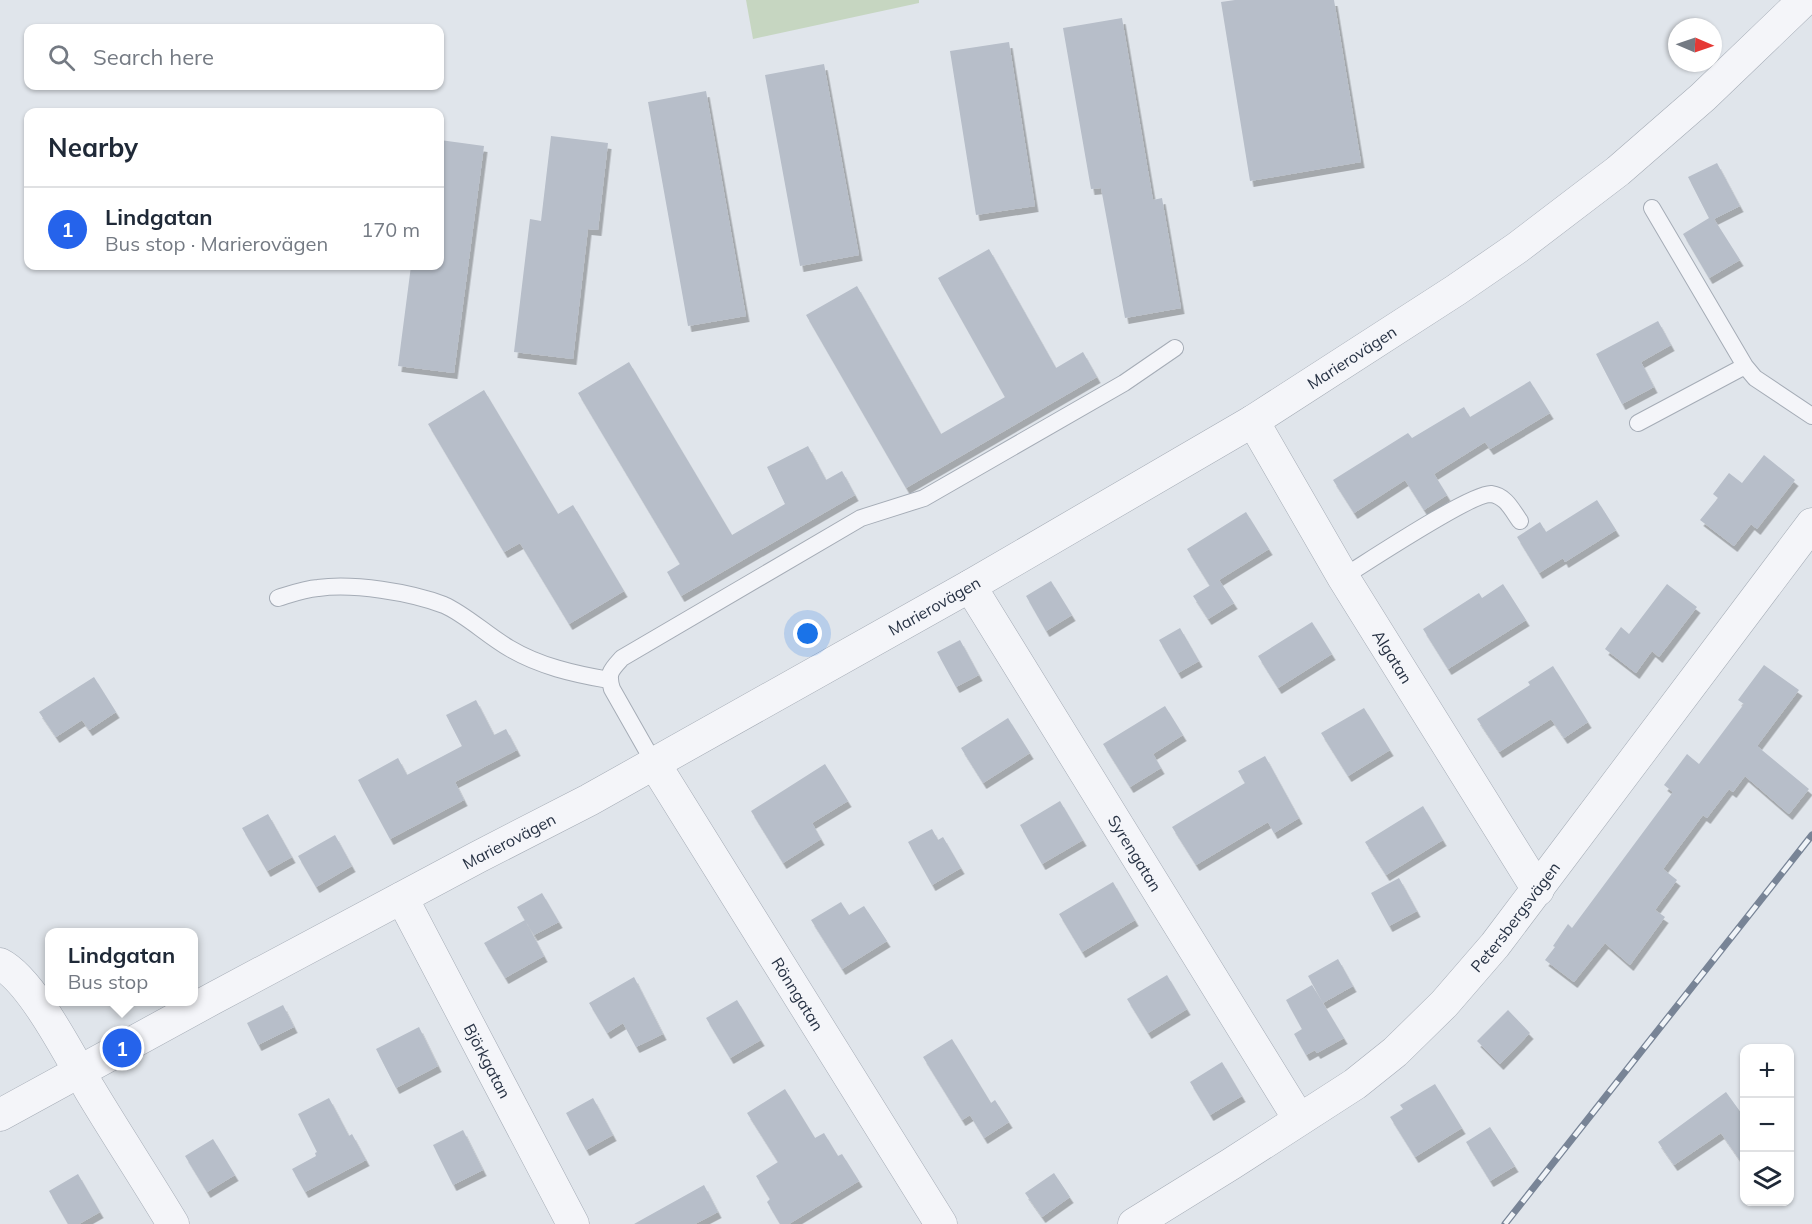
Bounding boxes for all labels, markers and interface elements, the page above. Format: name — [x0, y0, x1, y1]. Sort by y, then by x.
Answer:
north arrow — [1668, 18, 1722, 72]
search box — [24, 24, 444, 90]
icon: search — [45, 41, 78, 74]
text: Search here — [93, 43, 214, 71]
text: Nearby — [48, 131, 138, 164]
text: Lindgatan — [105, 203, 213, 231]
text: 1 — [62, 217, 74, 242]
text: 170 m — [361, 217, 420, 242]
text: Bus stop · Marierovägen — [105, 231, 328, 256]
street label: Marierovägen — [1303, 321, 1400, 393]
street label: Marierovägen — [885, 572, 984, 640]
your location — [793, 619, 822, 648]
street label: Algatan — [1368, 626, 1417, 687]
street label: Marierovägen — [459, 809, 559, 874]
street label: Syrengatan — [1104, 811, 1166, 895]
street label: Petersbergsvägen — [1466, 858, 1564, 976]
popup — [45, 928, 198, 1006]
text: Lindgatan — [68, 941, 175, 969]
street label: Rönngatan — [767, 954, 828, 1034]
text: Bus stop — [68, 969, 148, 994]
street label: Björkgatan — [460, 1020, 515, 1102]
pin: 1 — [102, 1026, 142, 1070]
map controls — [1740, 1044, 1794, 1206]
button: + — [1740, 1044, 1794, 1098]
button: − — [1740, 1098, 1794, 1152]
button: layers — [1740, 1152, 1794, 1206]

